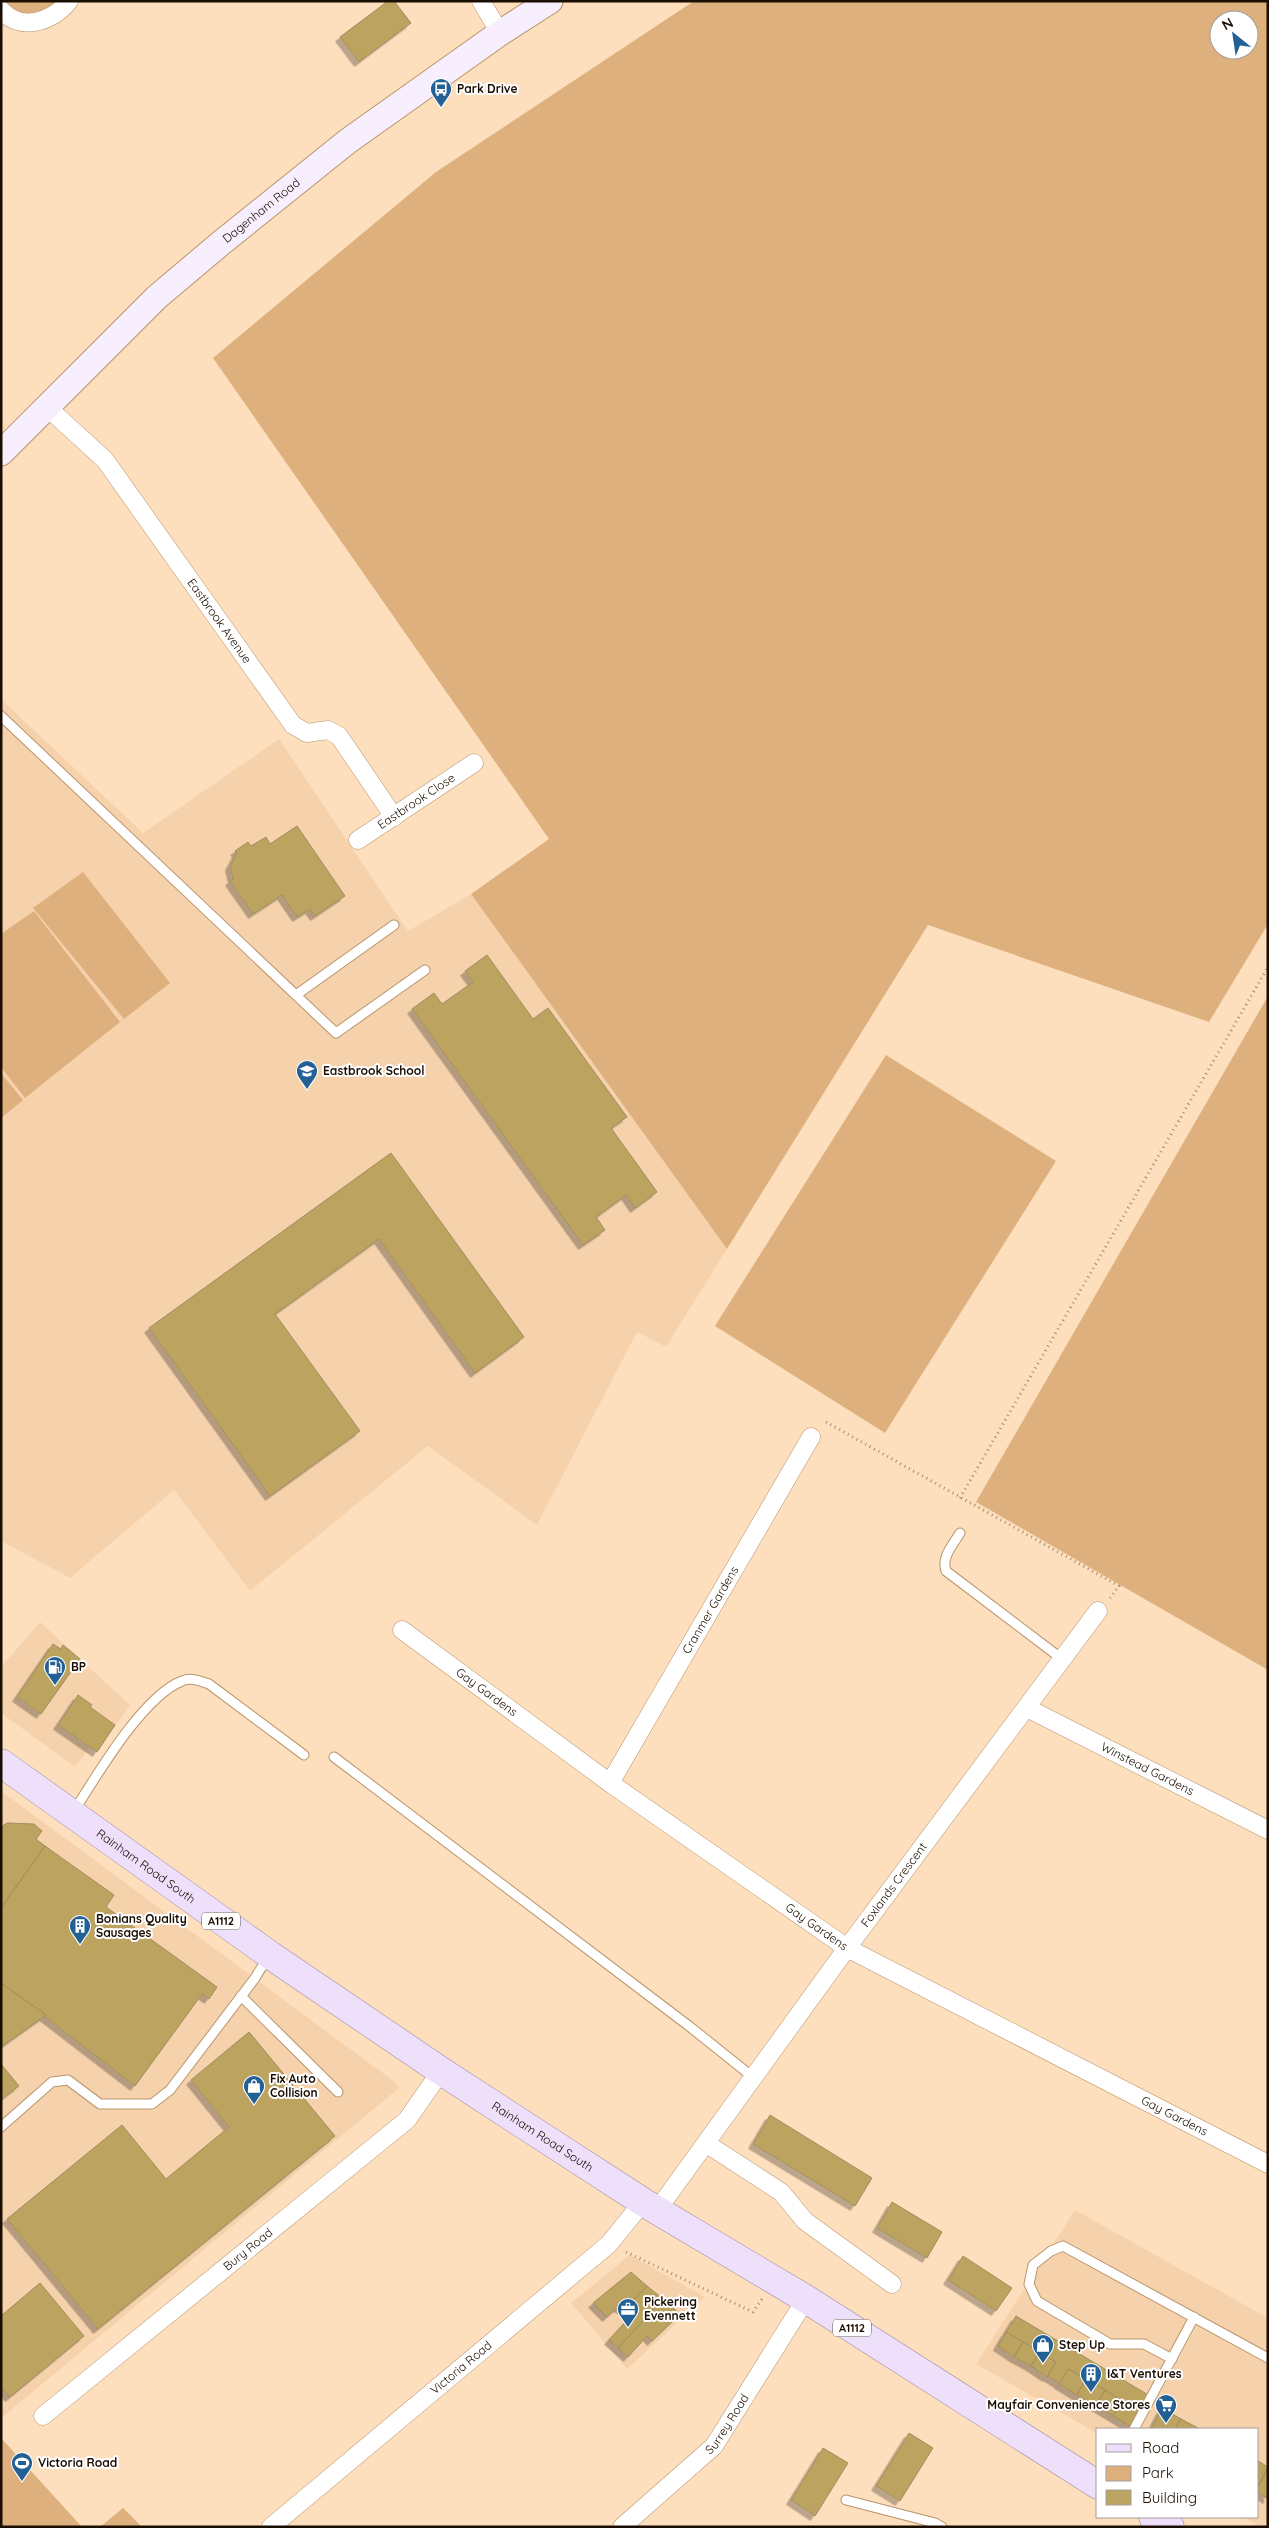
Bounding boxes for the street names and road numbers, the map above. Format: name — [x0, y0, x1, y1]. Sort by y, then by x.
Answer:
street label: Dagenham Road — [219, 175, 303, 246]
street label: Eastbrook Avenue — [184, 575, 255, 666]
street label: Eastbrook Close — [374, 770, 458, 832]
street label: Cranmer Gardens — [679, 1563, 742, 1656]
street label: Gay Gardens — [453, 1664, 521, 1720]
street label: Winstead Gardens — [1099, 1739, 1197, 1798]
street label: Rainham Road South — [94, 1826, 199, 1906]
street label: Foxlands Crescent — [857, 1839, 930, 1930]
street label: Gay Gardens — [783, 1900, 851, 1954]
road number: A1112 — [202, 1912, 240, 1930]
street label: Gay Gardens — [1139, 2092, 1211, 2139]
street label: Rainham Road South — [489, 2098, 596, 2175]
street label: Bury Road — [220, 2225, 275, 2274]
road number: A1112 — [833, 2320, 871, 2336]
street label: Victoria Road — [427, 2337, 495, 2397]
street label: Surrey Road — [702, 2391, 752, 2457]

